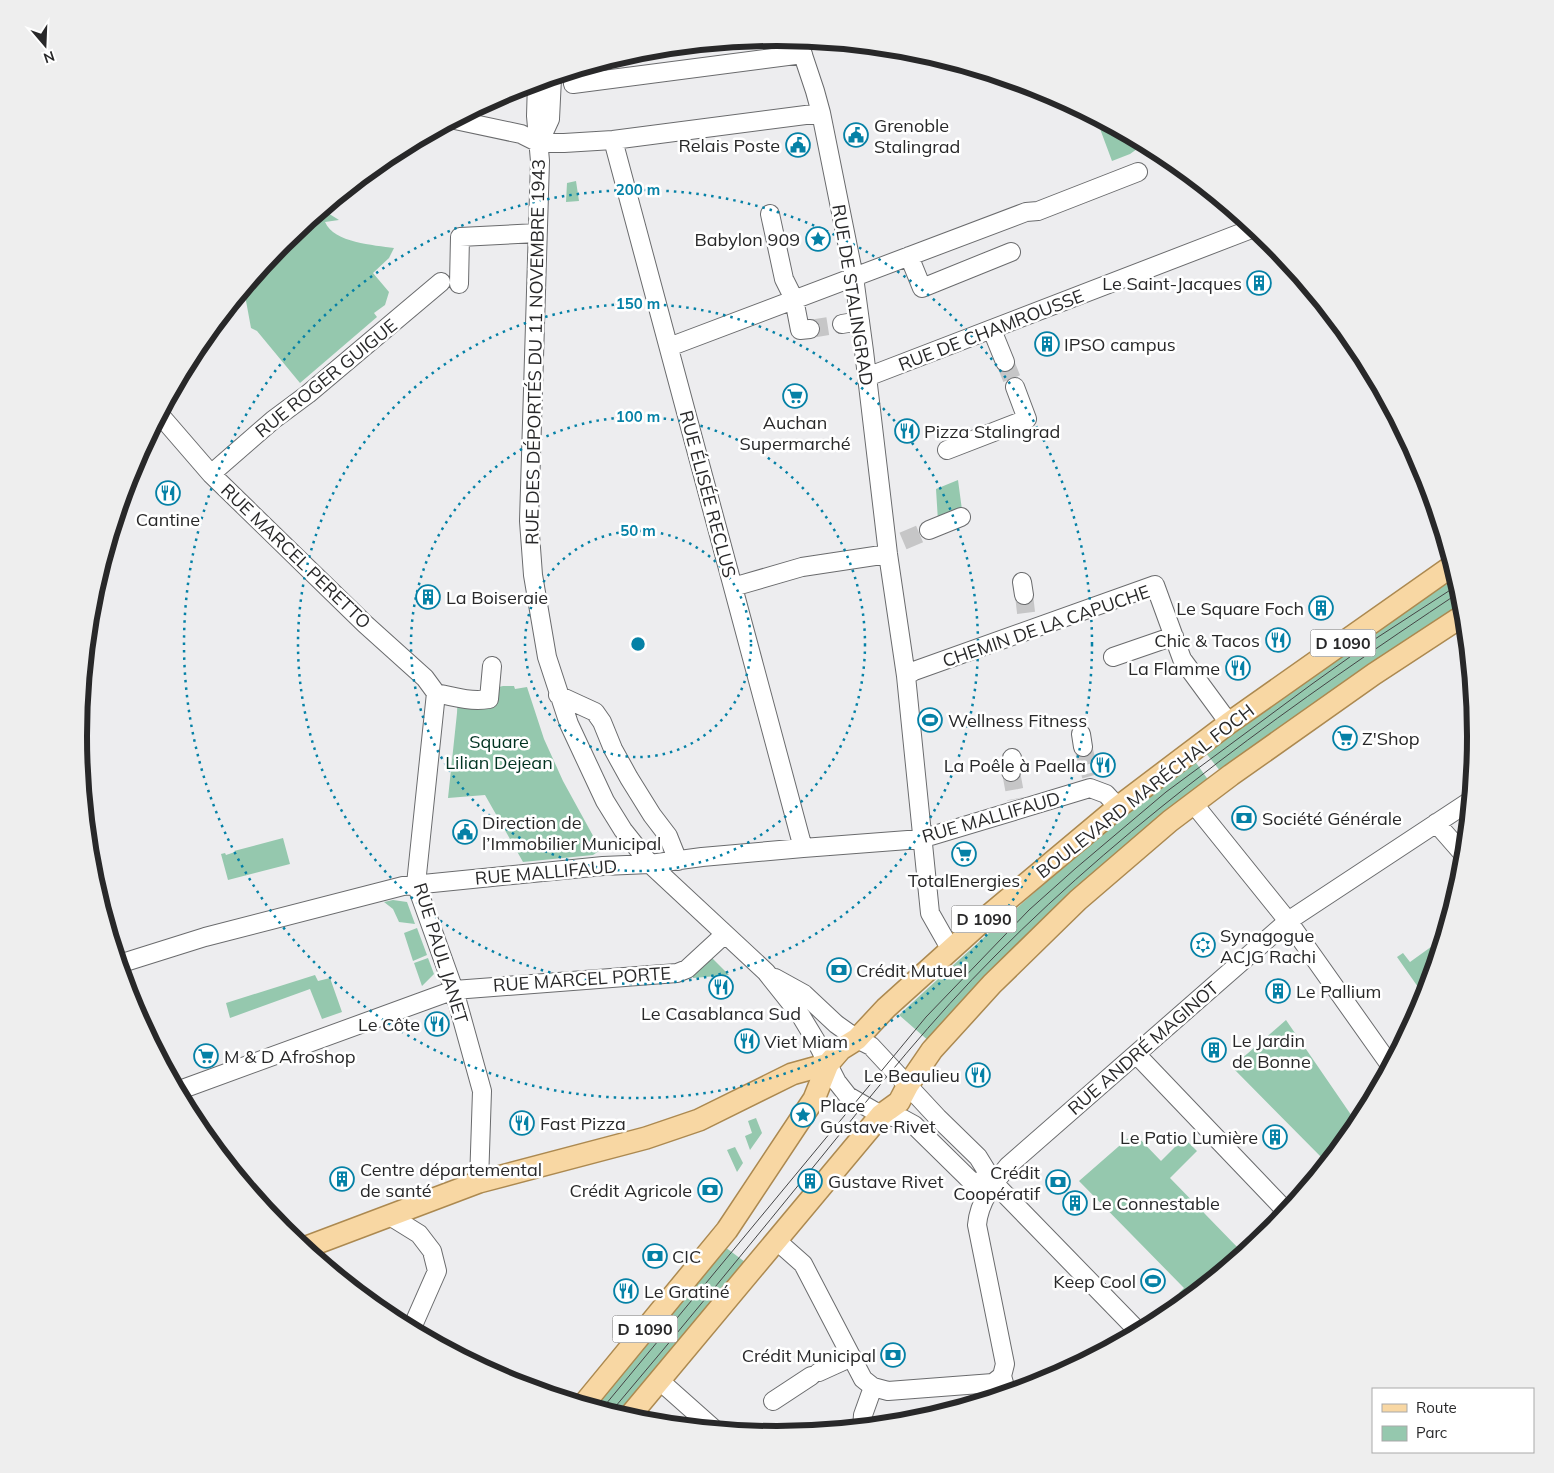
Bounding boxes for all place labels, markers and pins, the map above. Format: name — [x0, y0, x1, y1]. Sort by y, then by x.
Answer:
place label: Grenoble Stalingrad — [874, 114, 960, 158]
public building icon: Grenoble Stalingrad — [843, 122, 869, 148]
public building icon: Relais Poste — [785, 132, 811, 158]
place label: Relais Poste — [679, 134, 780, 157]
place icon: Babylon 909 — [805, 226, 831, 252]
place label: Babylon 909 — [695, 228, 800, 251]
building icon: Le Saint-Jacques — [1246, 270, 1272, 296]
place label: Le Saint-Jacques — [1102, 272, 1242, 295]
building icon: IPSO campus — [1034, 331, 1060, 357]
place label: IPSO campus — [1064, 333, 1176, 356]
supermarket icon: Auchan Supermarché — [782, 383, 808, 409]
place label: Auchan Supermarché — [740, 411, 851, 455]
restaurant icon: Pizza Stalingrad — [894, 418, 920, 444]
place label: Pizza Stalingrad — [924, 420, 1060, 443]
restaurant icon: Cantine — [155, 480, 181, 506]
place label: Cantine — [136, 508, 200, 531]
building icon: La Boiseraie — [415, 584, 441, 610]
place label: La Boiseraie — [446, 586, 548, 609]
building icon: Le Square Foch — [1308, 595, 1334, 621]
place label: Le Square Foch — [1176, 597, 1304, 620]
restaurant icon: Chic & Tacos — [1265, 627, 1291, 653]
place label: Chic & Tacos — [1154, 629, 1260, 652]
centre of rings — [629, 635, 647, 653]
restaurant icon: La Flamme — [1225, 655, 1251, 681]
place label: La Flamme — [1128, 657, 1220, 680]
sports icon: Wellness Fitness — [917, 707, 943, 733]
place label: Wellness Fitness — [948, 709, 1087, 732]
supermarket icon: Z'Shop — [1332, 725, 1358, 751]
place label: Z'Shop — [1362, 727, 1420, 750]
restaurant icon: La Poêle à Paella — [1090, 752, 1116, 778]
place label: La Poêle à Paella — [944, 754, 1086, 777]
bank icon: Société Générale — [1231, 805, 1257, 831]
place label: Société Générale — [1262, 807, 1402, 830]
place label: Direction de l’Immobilier Municipal — [482, 811, 661, 855]
public building icon: Direction de l’Immobilier Municipal — [452, 819, 478, 845]
supermarket icon: TotalEnergies — [951, 841, 977, 867]
place label: TotalEnergies — [908, 869, 1020, 892]
place label: Synagogue ACJG Rachi — [1220, 924, 1316, 968]
synagogue icon: Synagogue ACJG Rachi — [1190, 932, 1216, 958]
bank icon: Crédit Mutuel — [826, 957, 852, 983]
place label: Crédit Mutuel — [856, 959, 967, 982]
restaurant icon: Le Casablanca Sud — [708, 974, 734, 1000]
building icon: Le Pallium — [1265, 978, 1291, 1004]
place label: Le Pallium — [1296, 980, 1381, 1003]
place label: Le Casablanca Sud — [641, 1002, 801, 1025]
restaurant icon: Le Côte — [424, 1011, 450, 1037]
place label: Le Côte — [358, 1013, 420, 1036]
restaurant icon: Viet Miam — [734, 1028, 760, 1054]
place label: Le Jardin de Bonne — [1232, 1029, 1311, 1073]
place label: Viet Miam — [764, 1030, 848, 1053]
building icon: Le Jardin de Bonne — [1201, 1037, 1227, 1063]
supermarket icon: M & D Afroshop — [193, 1043, 219, 1069]
place label: M & D Afroshop — [224, 1045, 356, 1068]
restaurant icon: Le Beaulieu — [965, 1062, 991, 1088]
place label: Le Beaulieu — [864, 1064, 960, 1087]
place label: Place Gustave Rivet — [820, 1094, 936, 1138]
place icon: Place Gustave Rivet — [790, 1102, 816, 1128]
restaurant icon: Fast Pizza — [509, 1110, 535, 1136]
place label: Fast Pizza — [540, 1112, 626, 1135]
building icon: Le Patio Lumière — [1262, 1124, 1288, 1150]
place label: Le Patio Lumière — [1120, 1126, 1258, 1149]
place label: Centre départemental de santé — [360, 1158, 542, 1202]
place label: Crédit Coopératif — [953, 1161, 1041, 1205]
building icon: Centre départemental de santé — [329, 1166, 355, 1192]
building icon: Gustave Rivet — [797, 1168, 823, 1194]
bank icon: Crédit Coopératif — [1045, 1169, 1071, 1195]
place label: Gustave Rivet — [828, 1170, 944, 1193]
bank icon: Crédit Agricole — [697, 1177, 723, 1203]
place label: Crédit Agricole — [570, 1179, 692, 1202]
building icon: Le Connestable — [1062, 1190, 1088, 1216]
place label: Le Connestable — [1092, 1192, 1220, 1215]
bank icon: CIC — [642, 1243, 668, 1269]
place label: CIC — [672, 1245, 701, 1268]
sports icon: Keep Cool — [1140, 1268, 1166, 1294]
place label: Keep Cool — [1053, 1270, 1136, 1293]
restaurant icon: Le Gratiné — [613, 1278, 639, 1304]
place label: Le Gratiné — [644, 1280, 730, 1303]
bank icon: Crédit Municipal — [880, 1342, 906, 1368]
place label: Crédit Municipal — [742, 1344, 876, 1367]

